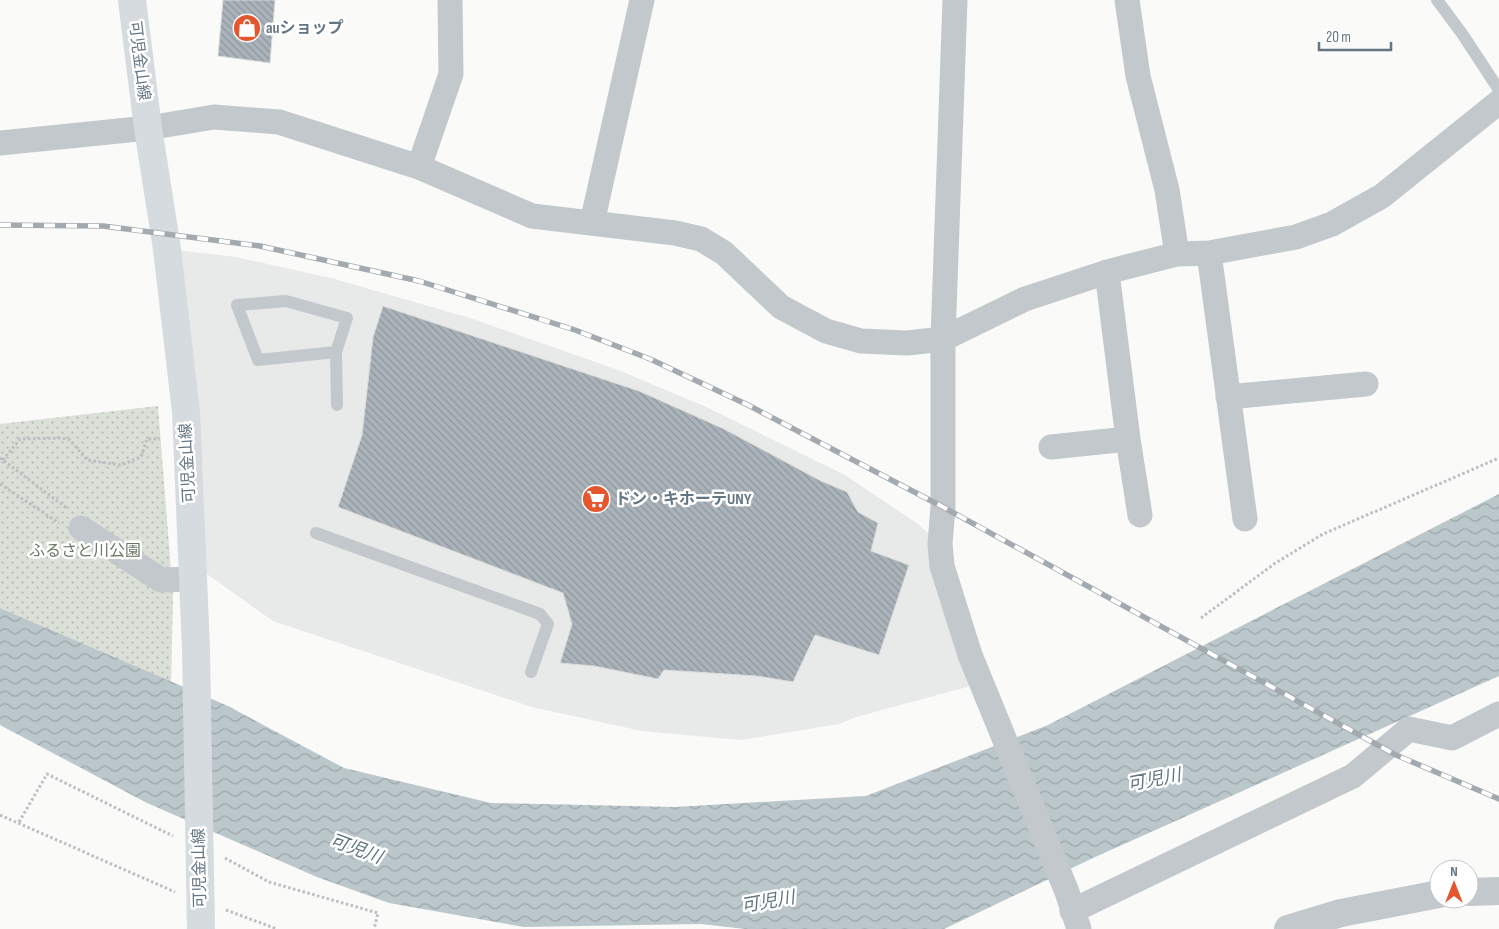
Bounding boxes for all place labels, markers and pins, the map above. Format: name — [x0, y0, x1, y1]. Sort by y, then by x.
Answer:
shop icon: auショップ — [232, 13, 262, 43]
place label: auショップ — [266, 19, 344, 38]
supermarket icon: ドン・キホーテUNY — [581, 484, 611, 514]
place label: ドン・キホーテUNY — [615, 490, 752, 509]

